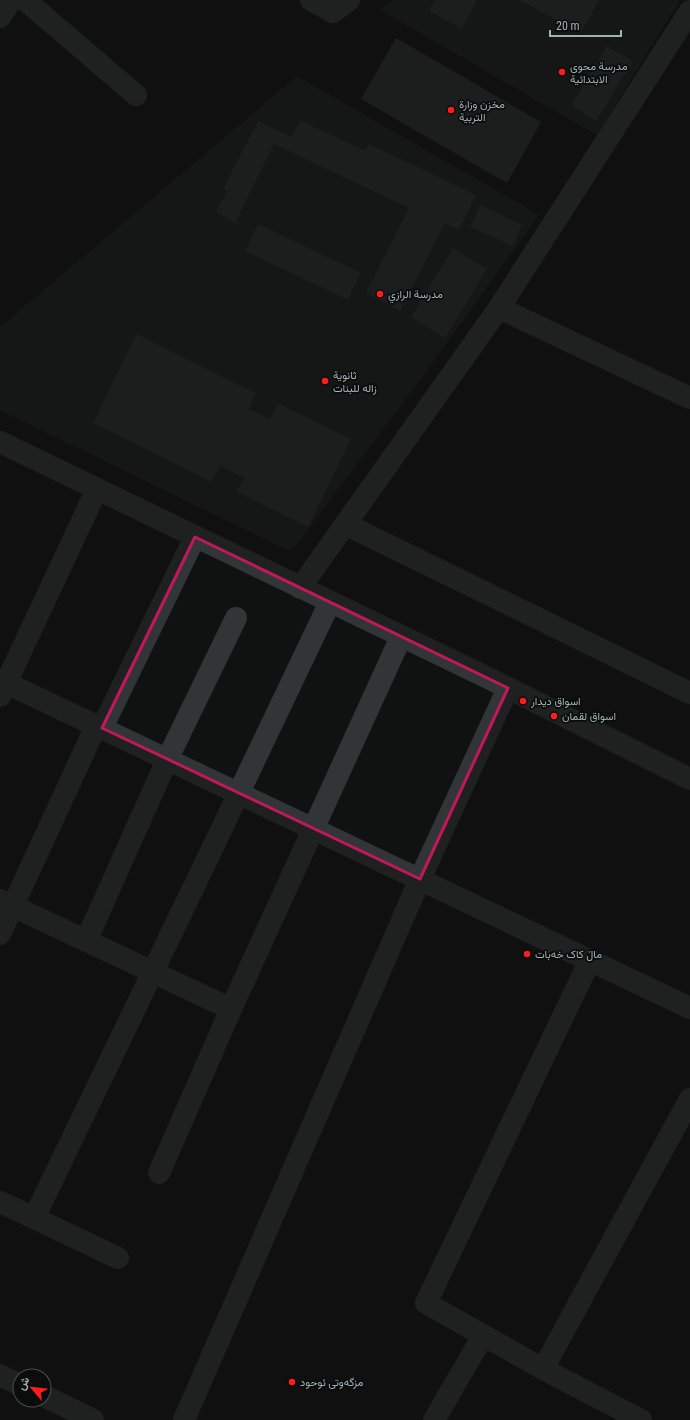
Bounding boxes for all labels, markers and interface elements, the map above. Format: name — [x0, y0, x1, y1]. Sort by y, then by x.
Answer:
scale bar — [550, 12, 621, 38]
text: 20 m — [556, 19, 580, 33]
place label: مدرسة محوي الابتدائية — [570, 60, 628, 86]
marker: مدرسة محوي الابتدائية — [557, 67, 567, 77]
place label: مخزن وزارة التربية — [459, 98, 505, 124]
marker: مخزن وزارة التربية — [446, 105, 456, 115]
place label: مدرسة الرازي — [388, 288, 443, 304]
marker: مدرسة الرازي — [375, 289, 385, 299]
place label: ثانوية زاله للبنات — [333, 369, 377, 395]
marker: ثانوية زاله للبنات — [320, 376, 330, 386]
place label: اسواق ديدار — [530, 695, 581, 708]
marker: اسواق ديدار — [518, 696, 528, 706]
place label: اسواق لقمان — [562, 710, 616, 723]
marker: اسواق لقمان — [549, 711, 559, 721]
place label: ماڵ کاک خەبات — [535, 948, 602, 961]
marker: ماڵ کاک خەبات — [522, 949, 532, 959]
north arrow — [12, 1368, 52, 1408]
text: ش — [15, 1375, 32, 1392]
place label: مزگەوتی ئوحود — [300, 1376, 364, 1389]
marker: مزگەوتی ئوحود — [287, 1377, 297, 1387]

